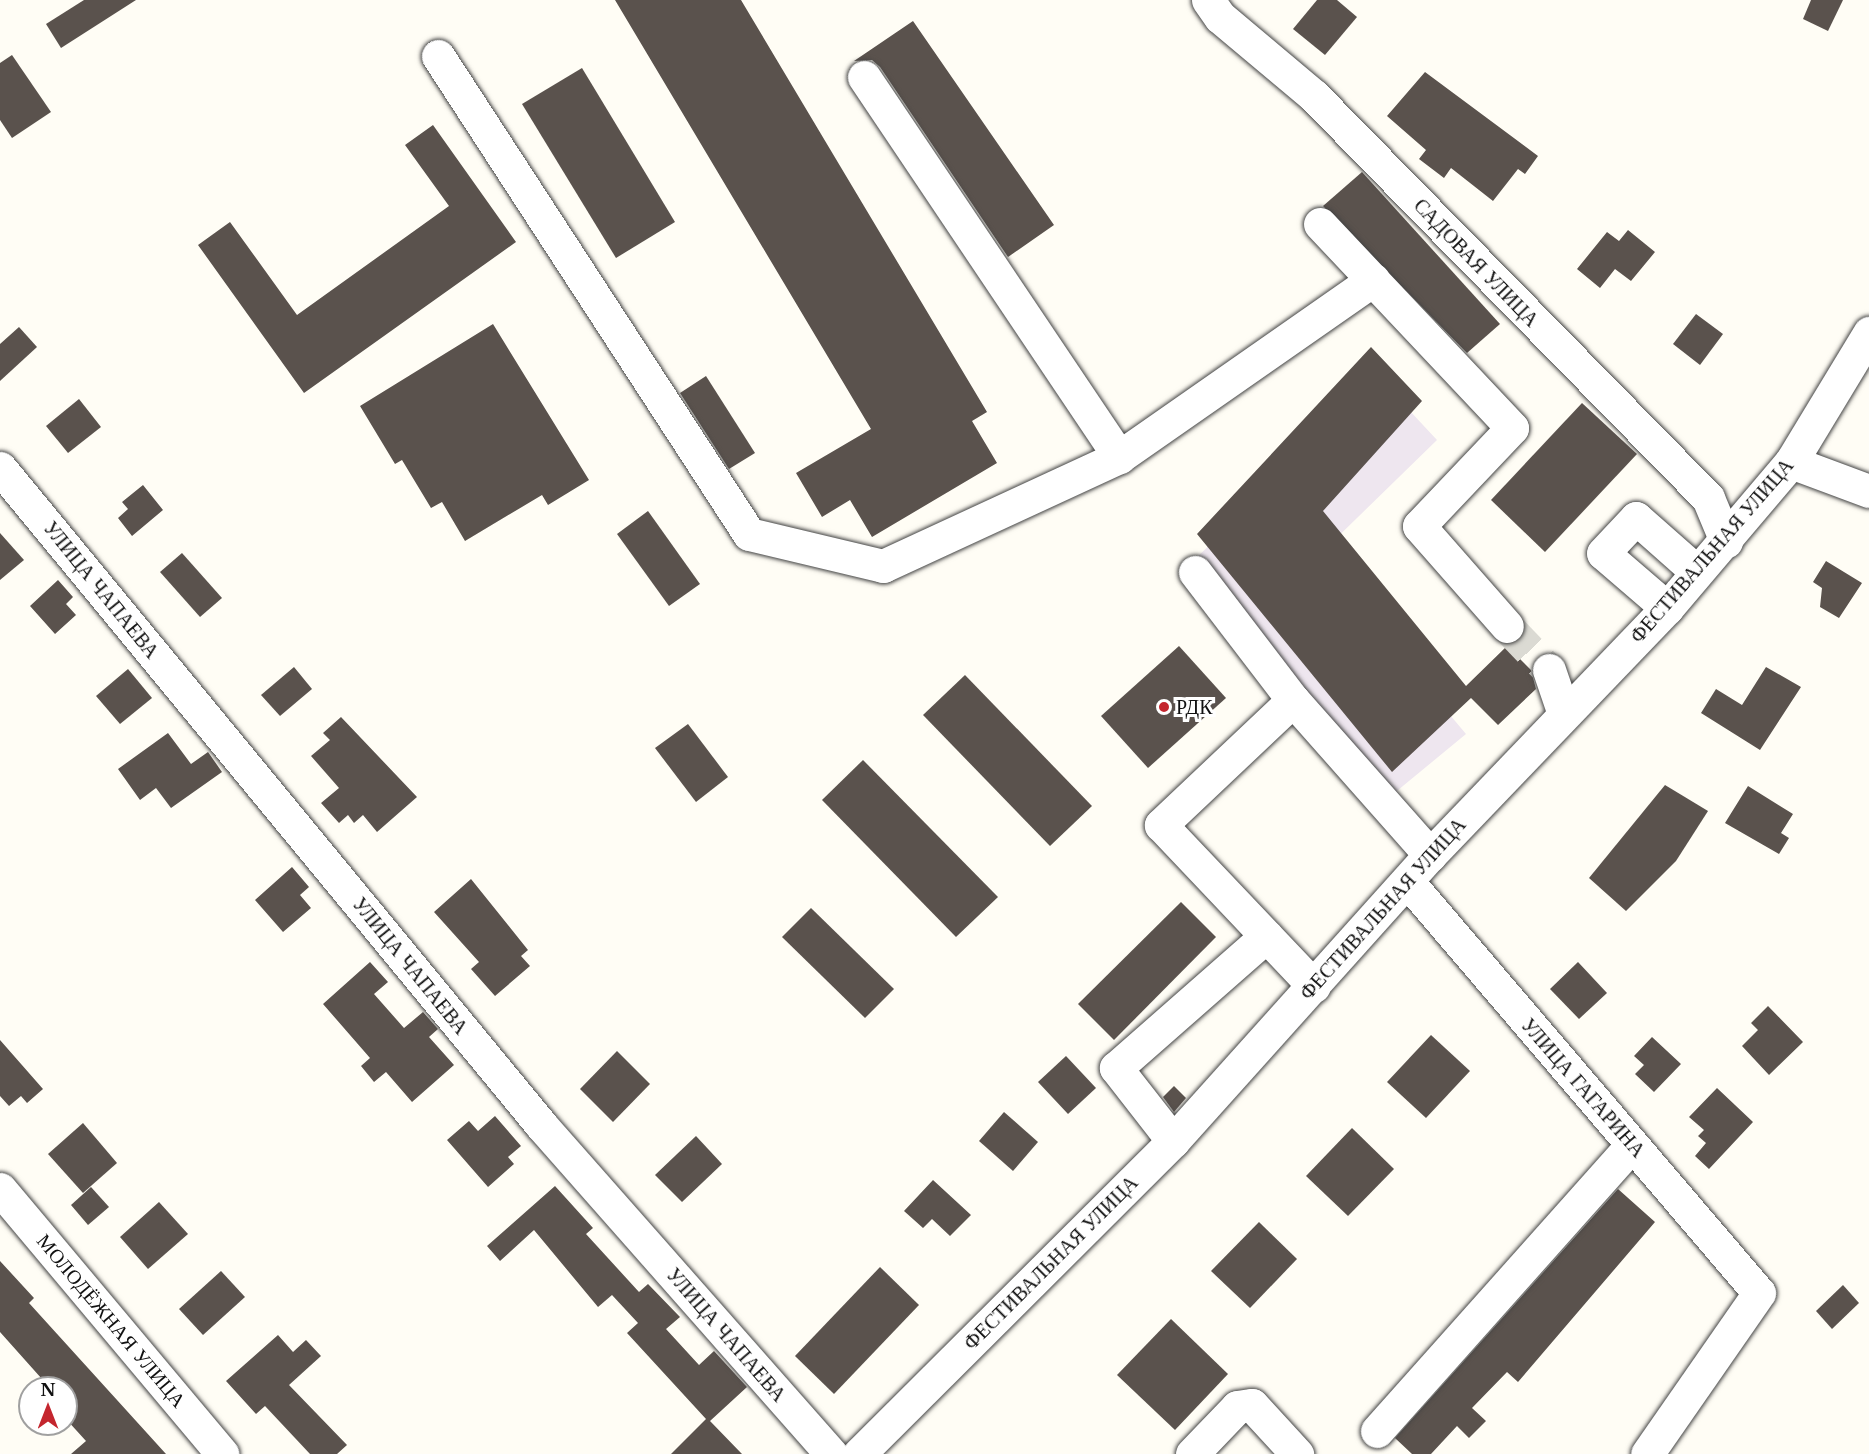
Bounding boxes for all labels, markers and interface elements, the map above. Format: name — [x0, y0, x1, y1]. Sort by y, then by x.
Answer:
street label: САДОВАЯ УЛИЦА — [1409, 194, 1543, 332]
street label: ФЕСТИВАЛЬНАЯ УЛИЦА — [1625, 454, 1799, 648]
street label: УЛИЦА ЧАПАЕВА — [38, 517, 164, 663]
place label: РДК — [1176, 695, 1213, 719]
marker: РДК — [1157, 700, 1171, 714]
street label: ФЕСТИВАЛЬНАЯ УЛИЦА — [1295, 813, 1471, 1005]
street label: УЛИЦА ЧАПАЕВА — [347, 893, 473, 1039]
street label: УЛИЦА ГАГАРИНА — [1516, 1013, 1650, 1163]
street label: ФЕСТИВАЛЬНАЯ УЛИЦА — [959, 1171, 1143, 1355]
street label: МОЛОДЁЖНАЯ УЛИЦА — [31, 1229, 191, 1413]
street label: УЛИЦА ЧАПАЕВА — [661, 1263, 791, 1407]
north arrow — [18, 1376, 78, 1436]
text: N — [40, 1380, 56, 1400]

